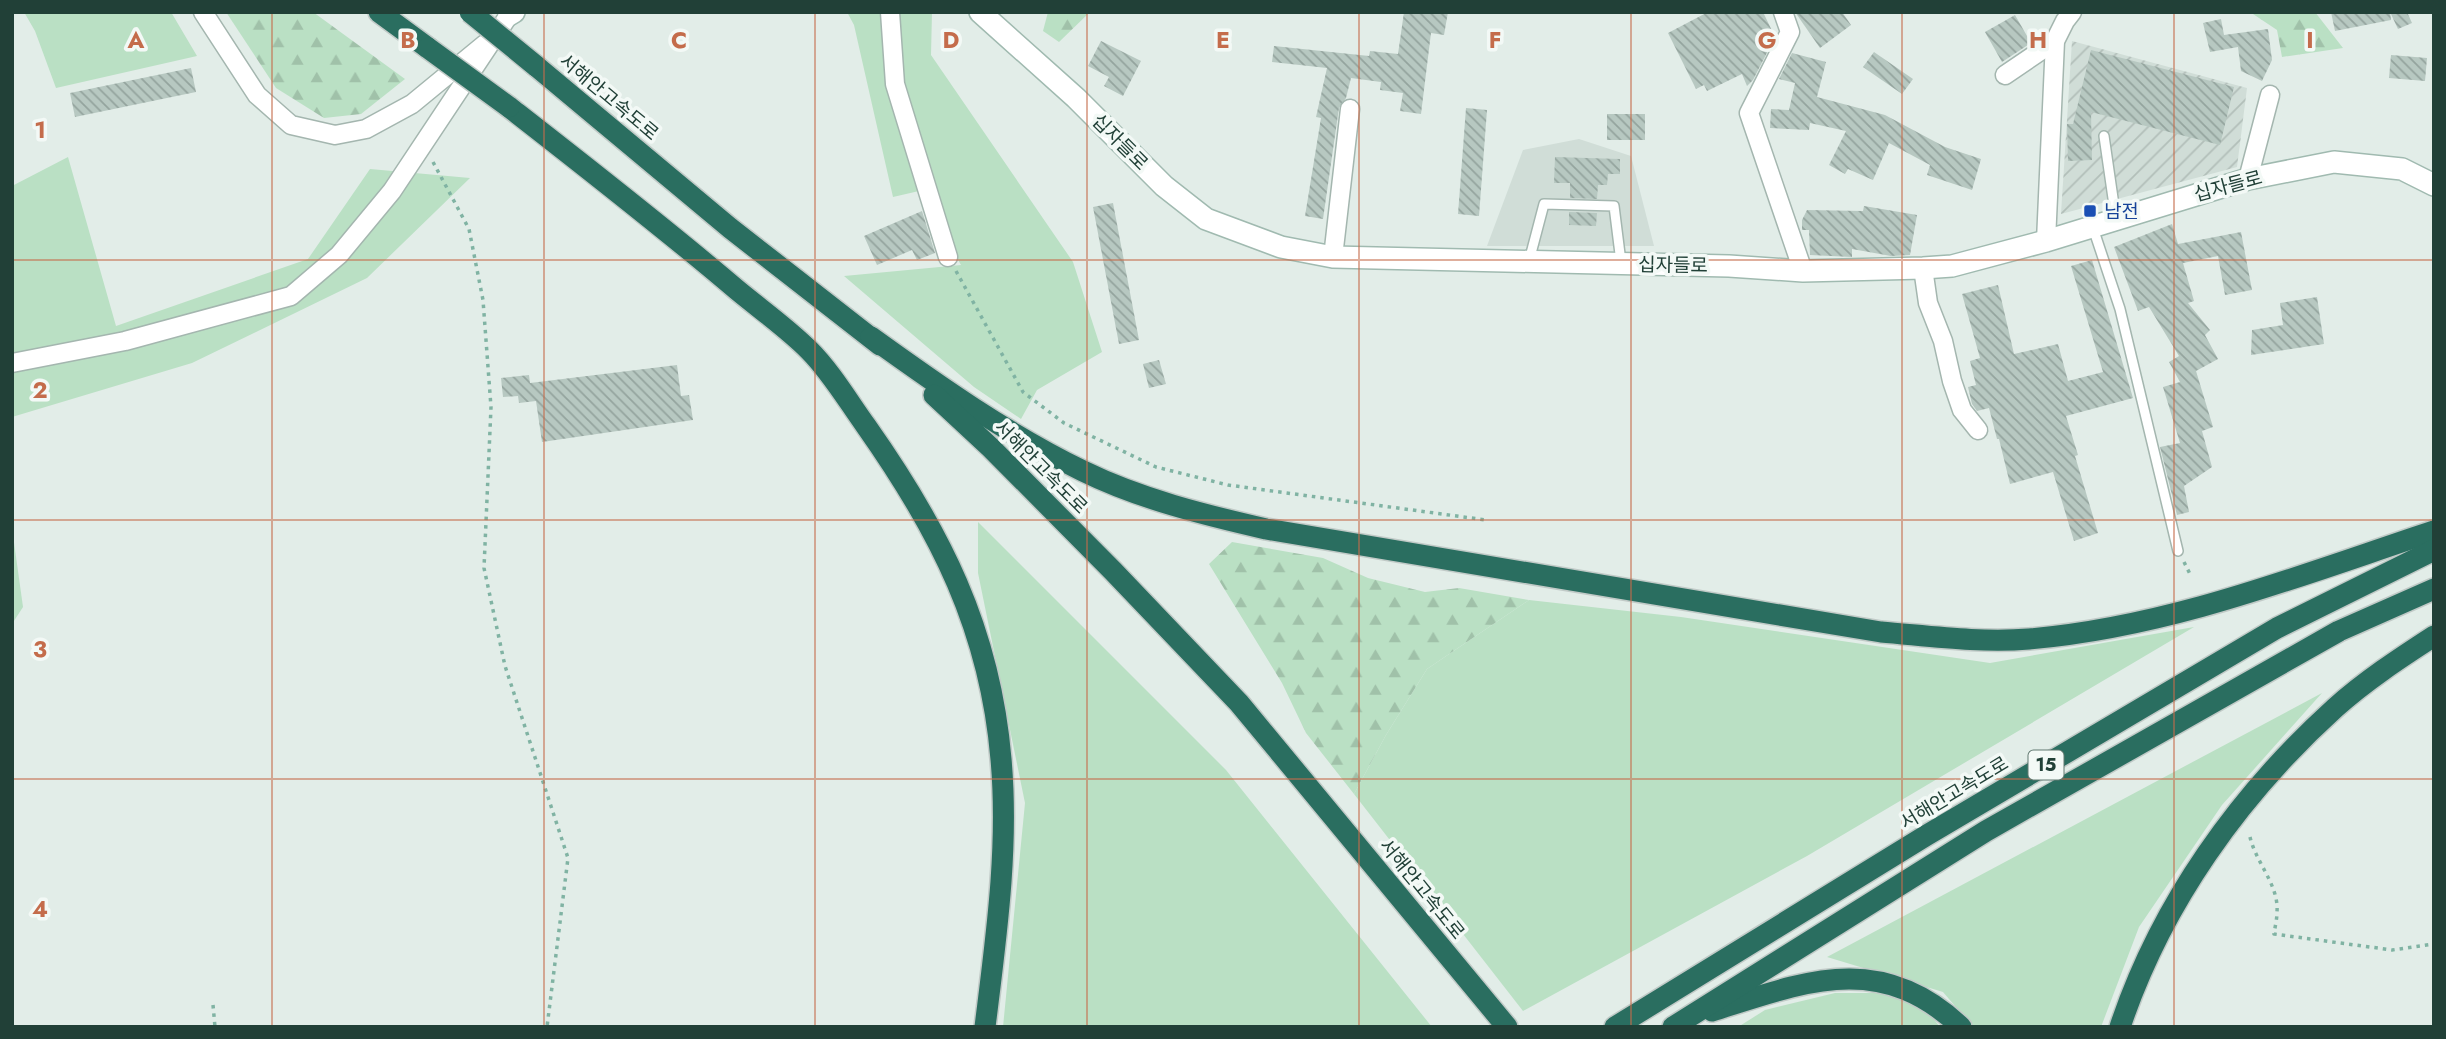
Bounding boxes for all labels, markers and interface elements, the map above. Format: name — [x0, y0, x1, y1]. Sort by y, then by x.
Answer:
text: A — [127, 23, 145, 57]
text: B — [400, 23, 416, 57]
text: C — [671, 23, 687, 57]
text: D — [943, 23, 960, 57]
text: E — [1216, 23, 1230, 57]
text: F — [1489, 23, 1501, 57]
text: G — [1758, 23, 1776, 57]
text: H — [2029, 23, 2047, 57]
text: I — [2306, 23, 2314, 57]
street label: 서해안고속도로 — [553, 47, 665, 147]
street label: 십자들로 — [1086, 108, 1154, 176]
text: 1 — [34, 113, 46, 147]
street label: 십자들로 — [2191, 164, 2265, 208]
place label: 남전 — [2104, 198, 2139, 225]
marker: 남전 — [2082, 203, 2098, 219]
street label: 십자들로 — [1638, 251, 1708, 279]
text: 2 — [32, 373, 48, 407]
street label: 서해안고속도로 — [988, 414, 1094, 520]
text: 3 — [33, 632, 47, 666]
street label: 서해안고속도로 — [1895, 750, 2013, 836]
road number: 15 — [2028, 750, 2064, 780]
street label: 서해안고속도로 — [1373, 833, 1471, 945]
text: 4 — [32, 892, 48, 926]

